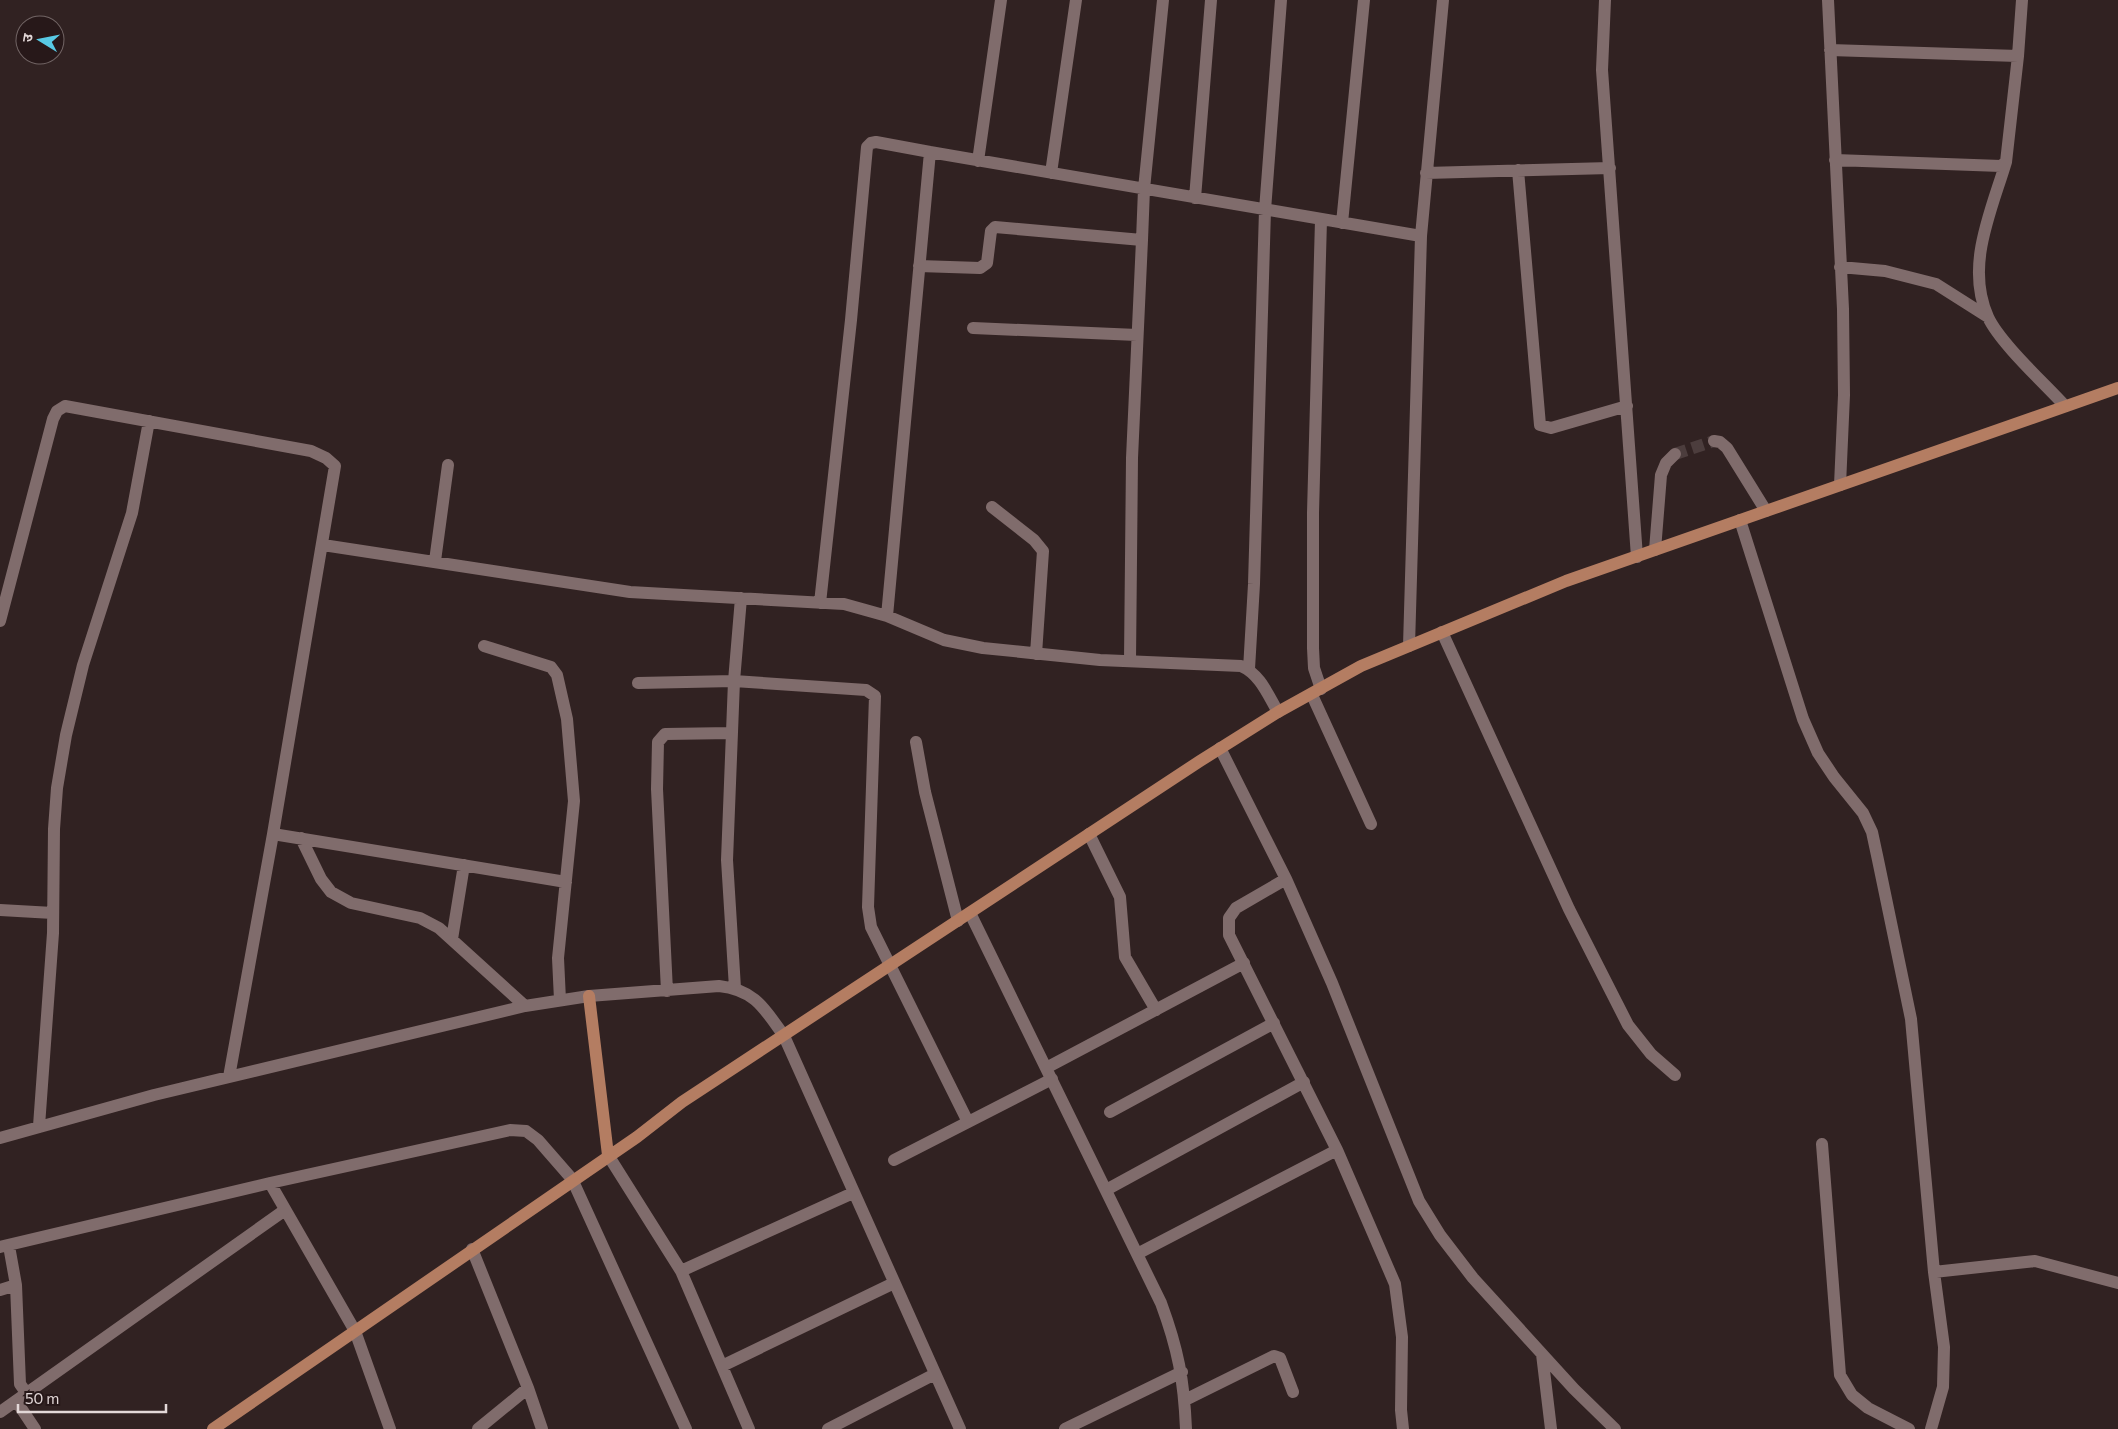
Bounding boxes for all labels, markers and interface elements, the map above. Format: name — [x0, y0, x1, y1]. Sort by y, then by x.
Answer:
north arrow — [15, 15, 65, 65]
text: उ — [18, 31, 36, 43]
scale bar — [18, 1382, 165, 1414]
text: 50 m — [25, 1389, 59, 1407]

